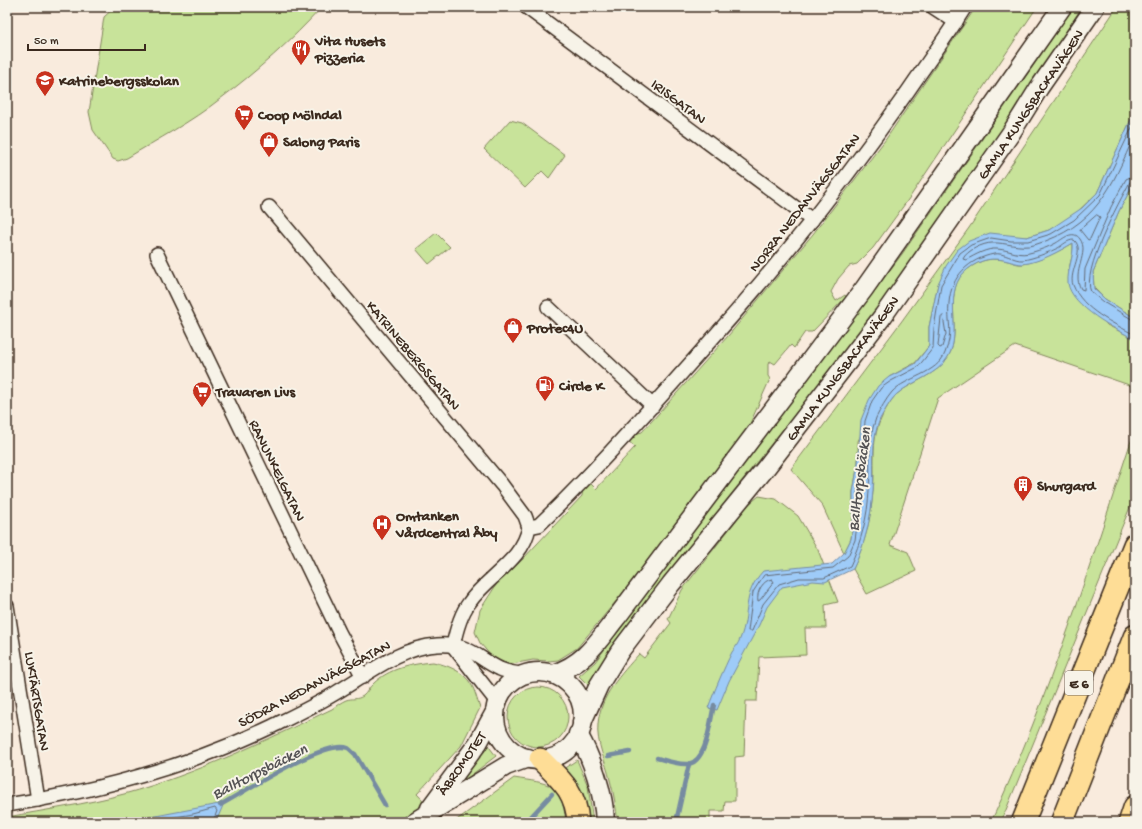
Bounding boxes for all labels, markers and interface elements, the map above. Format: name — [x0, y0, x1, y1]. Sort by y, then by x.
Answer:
scale bar — [28, 26, 145, 52]
street label: GAMLA KUNGSBACKAVÄGEN — [975, 26, 1089, 184]
place label: Vita Husets Pizzeria — [314, 33, 387, 68]
text: 50 m — [34, 35, 59, 49]
restaurant icon: Vita Husets Pizzeria — [290, 38, 312, 66]
school or university icon: Katrinebergsskolan — [34, 69, 56, 97]
place label: Katrinebergsskolan — [58, 73, 180, 91]
street label: IRISGATAN — [647, 76, 709, 129]
supermarket icon: Coop Mölndal — [233, 103, 255, 131]
place label: Coop Mölndal — [257, 107, 342, 125]
shop icon: Salong Paris — [258, 130, 280, 158]
street label: NORRA NEDANVÄGSGATAN — [746, 130, 865, 276]
place label: Salong Paris — [283, 134, 361, 152]
street label: GAMLA KUNGSBACKAVÄGEN — [783, 293, 904, 445]
street label: KATRINEBERGSGATAN — [361, 298, 464, 415]
shop icon: Protec4U — [502, 316, 524, 344]
place label: Protec4U — [526, 320, 583, 338]
fuel station icon: Circle K — [534, 374, 556, 402]
place label: Circle K — [558, 378, 605, 396]
supermarket icon: Travaren Livs — [191, 380, 213, 408]
place label: Travaren Livs — [215, 384, 296, 402]
street label: RANUNKELGATAN — [244, 417, 309, 525]
water label: Balltorpsbäcken — [846, 426, 877, 532]
building icon: Shurgard — [1012, 474, 1034, 502]
place label: Shurgard — [1037, 478, 1098, 496]
place label: Omtanken Vårdcentral Åby — [395, 508, 498, 543]
hospital icon: Omtanken Vårdcentral Åby — [371, 513, 393, 541]
street label: SÖDRA NEDANVÄGSGATAN — [236, 637, 394, 733]
street label: LUKTÄRTSGATAN — [19, 650, 53, 752]
road number: E 6 — [1065, 671, 1093, 695]
street label: ÅBROMOTET — [434, 728, 492, 800]
water label: Balltorpsbäcken — [210, 741, 312, 805]

